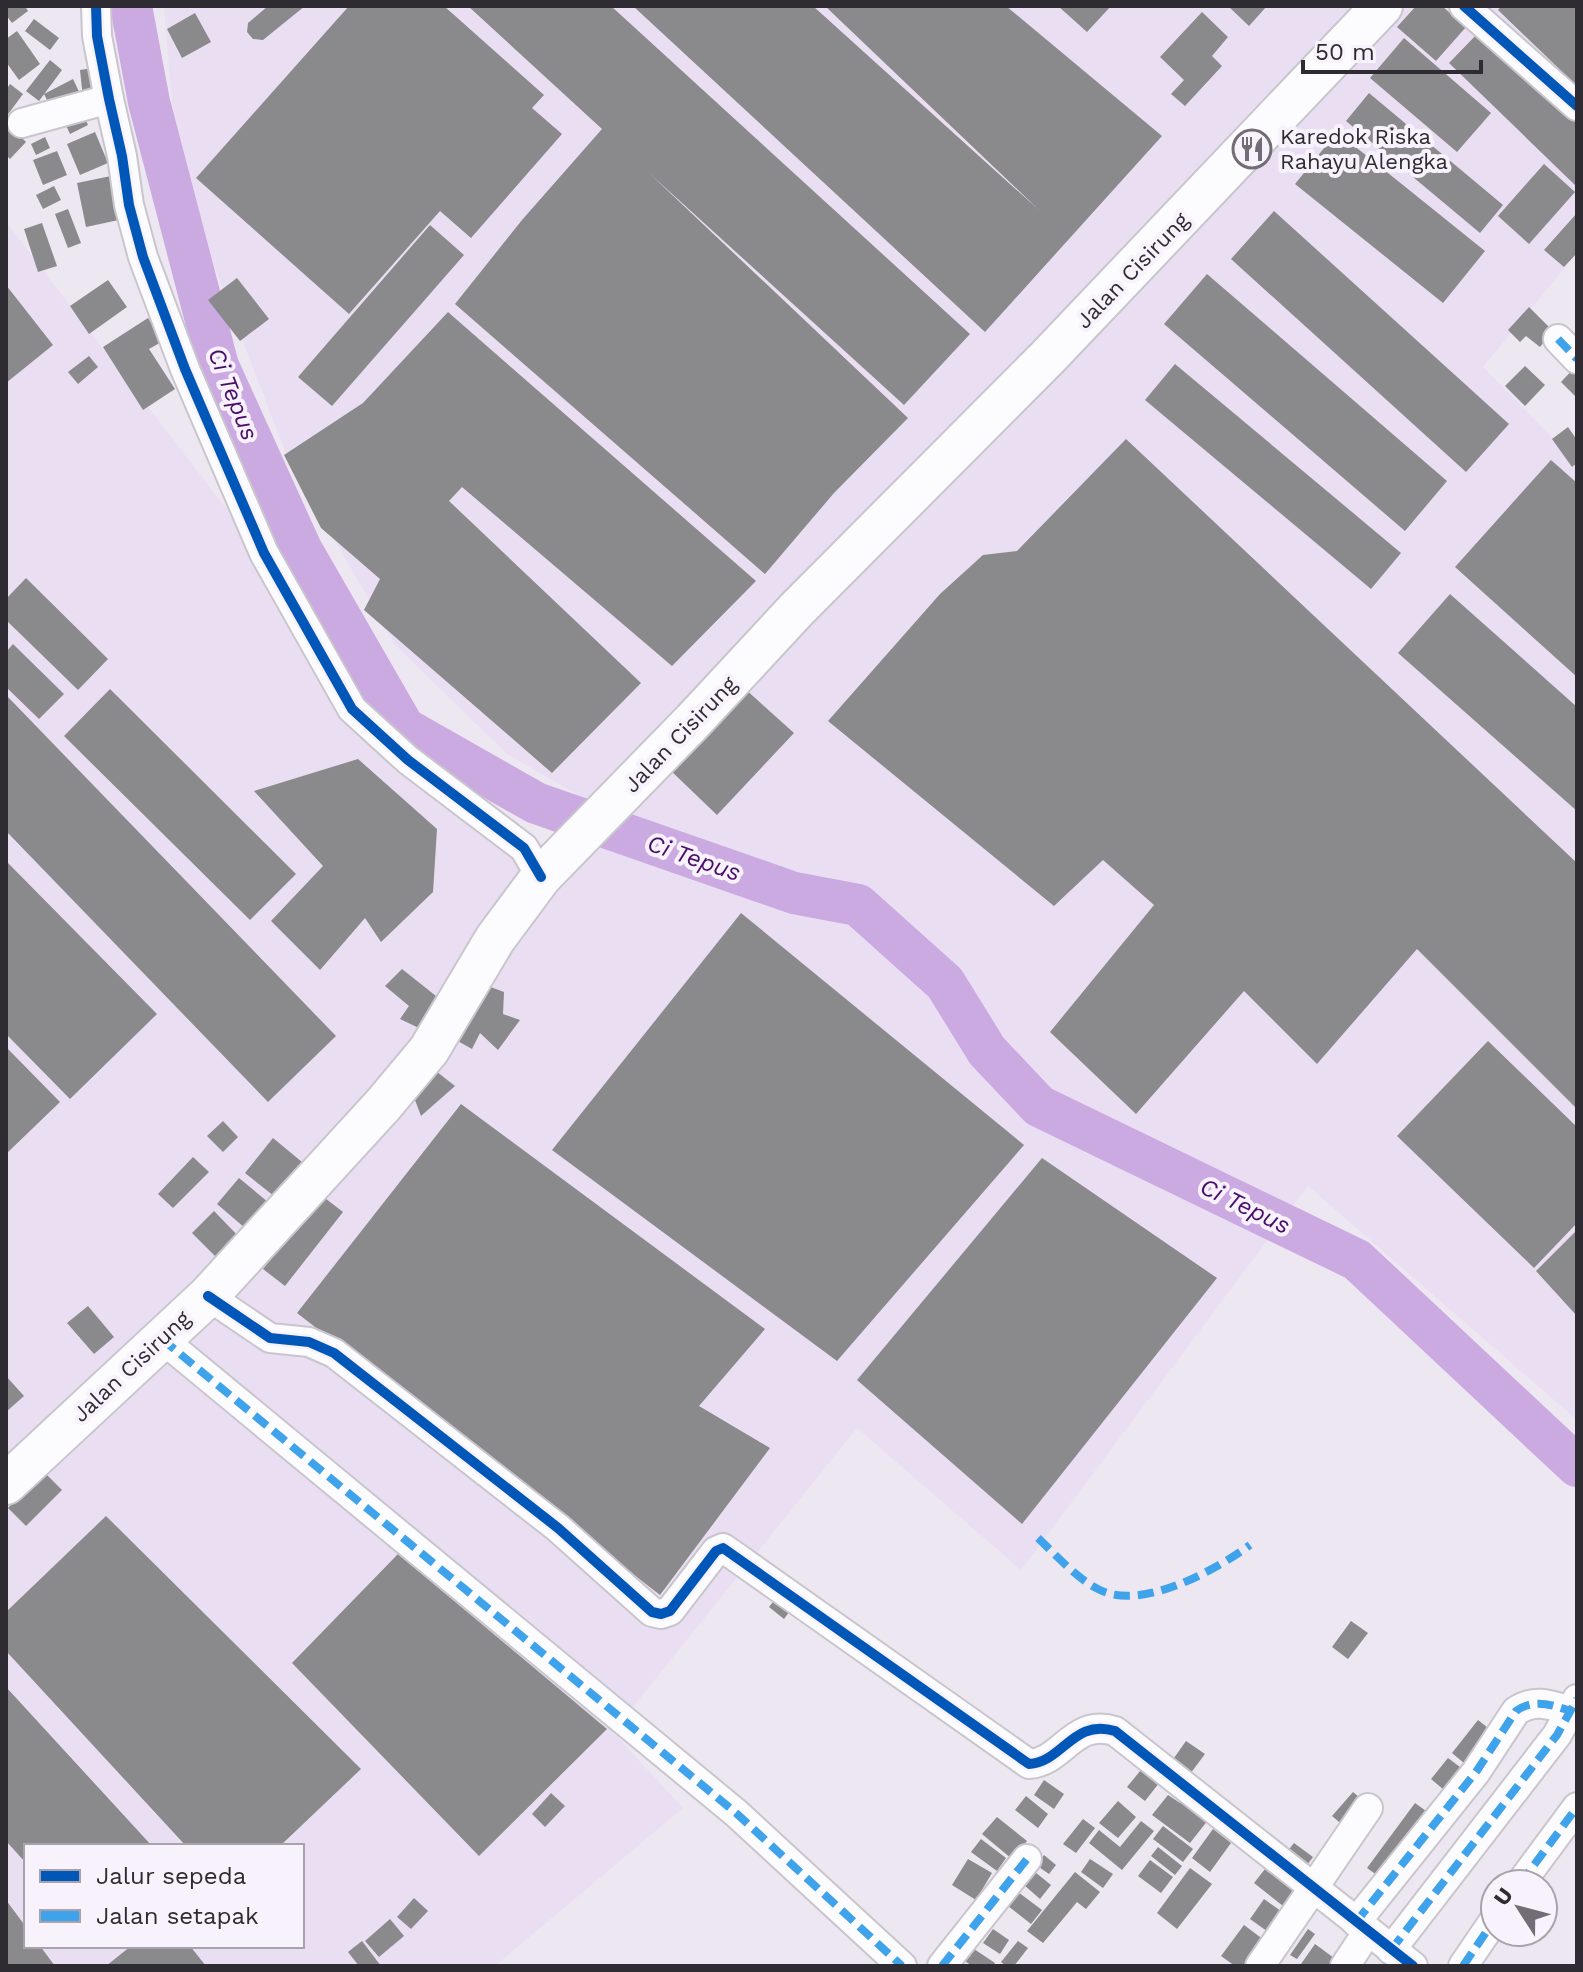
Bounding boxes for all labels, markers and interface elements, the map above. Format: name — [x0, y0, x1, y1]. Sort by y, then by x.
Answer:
scale bar — [1303, 24, 1481, 74]
text: 50 m — [1315, 38, 1375, 66]
place label: Karedok Riska Rahayu Alengka — [1280, 124, 1448, 174]
restaurant icon: Karedok Riska Rahayu Alengka — [1231, 128, 1273, 170]
street label: Jalan Cisirung — [1071, 207, 1194, 333]
water label: Ci Tepus — [202, 344, 264, 444]
street label: Jalan Cisirung — [619, 671, 742, 797]
water label: Ci Tepus — [644, 829, 744, 887]
water label: Ci Tepus — [1195, 1172, 1295, 1240]
street label: Jalan Cisirung — [68, 1306, 195, 1427]
legend — [24, 1844, 304, 1948]
text: Jalur sepeda — [96, 1862, 246, 1890]
north arrow — [1479, 1868, 1559, 1948]
text: U — [1489, 1883, 1518, 1910]
text: Jalan setapak — [96, 1902, 259, 1930]

